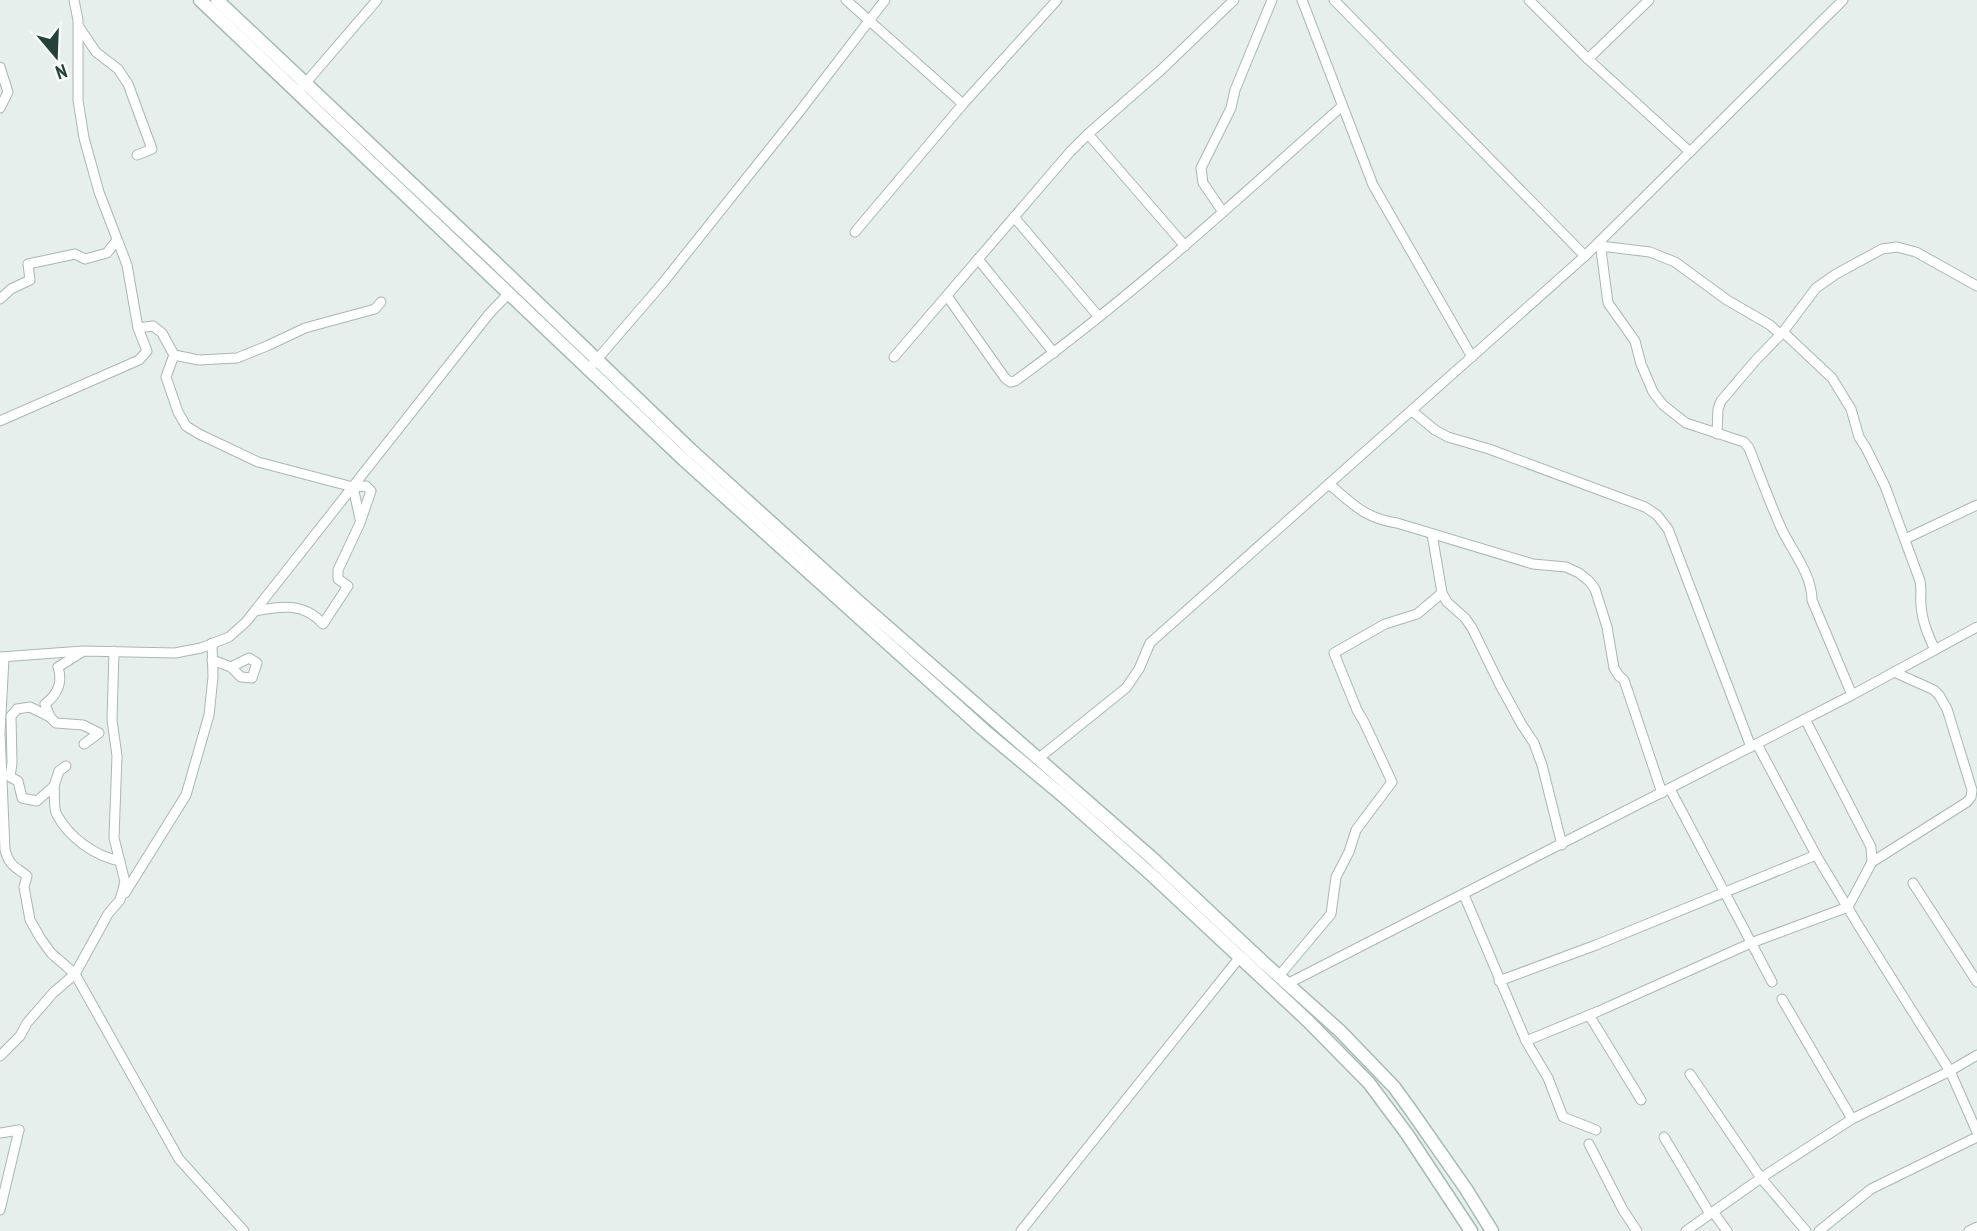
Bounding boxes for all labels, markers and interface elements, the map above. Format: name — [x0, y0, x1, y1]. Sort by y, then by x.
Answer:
north arrow — [21, 21, 91, 91]
text: N — [53, 59, 70, 85]

